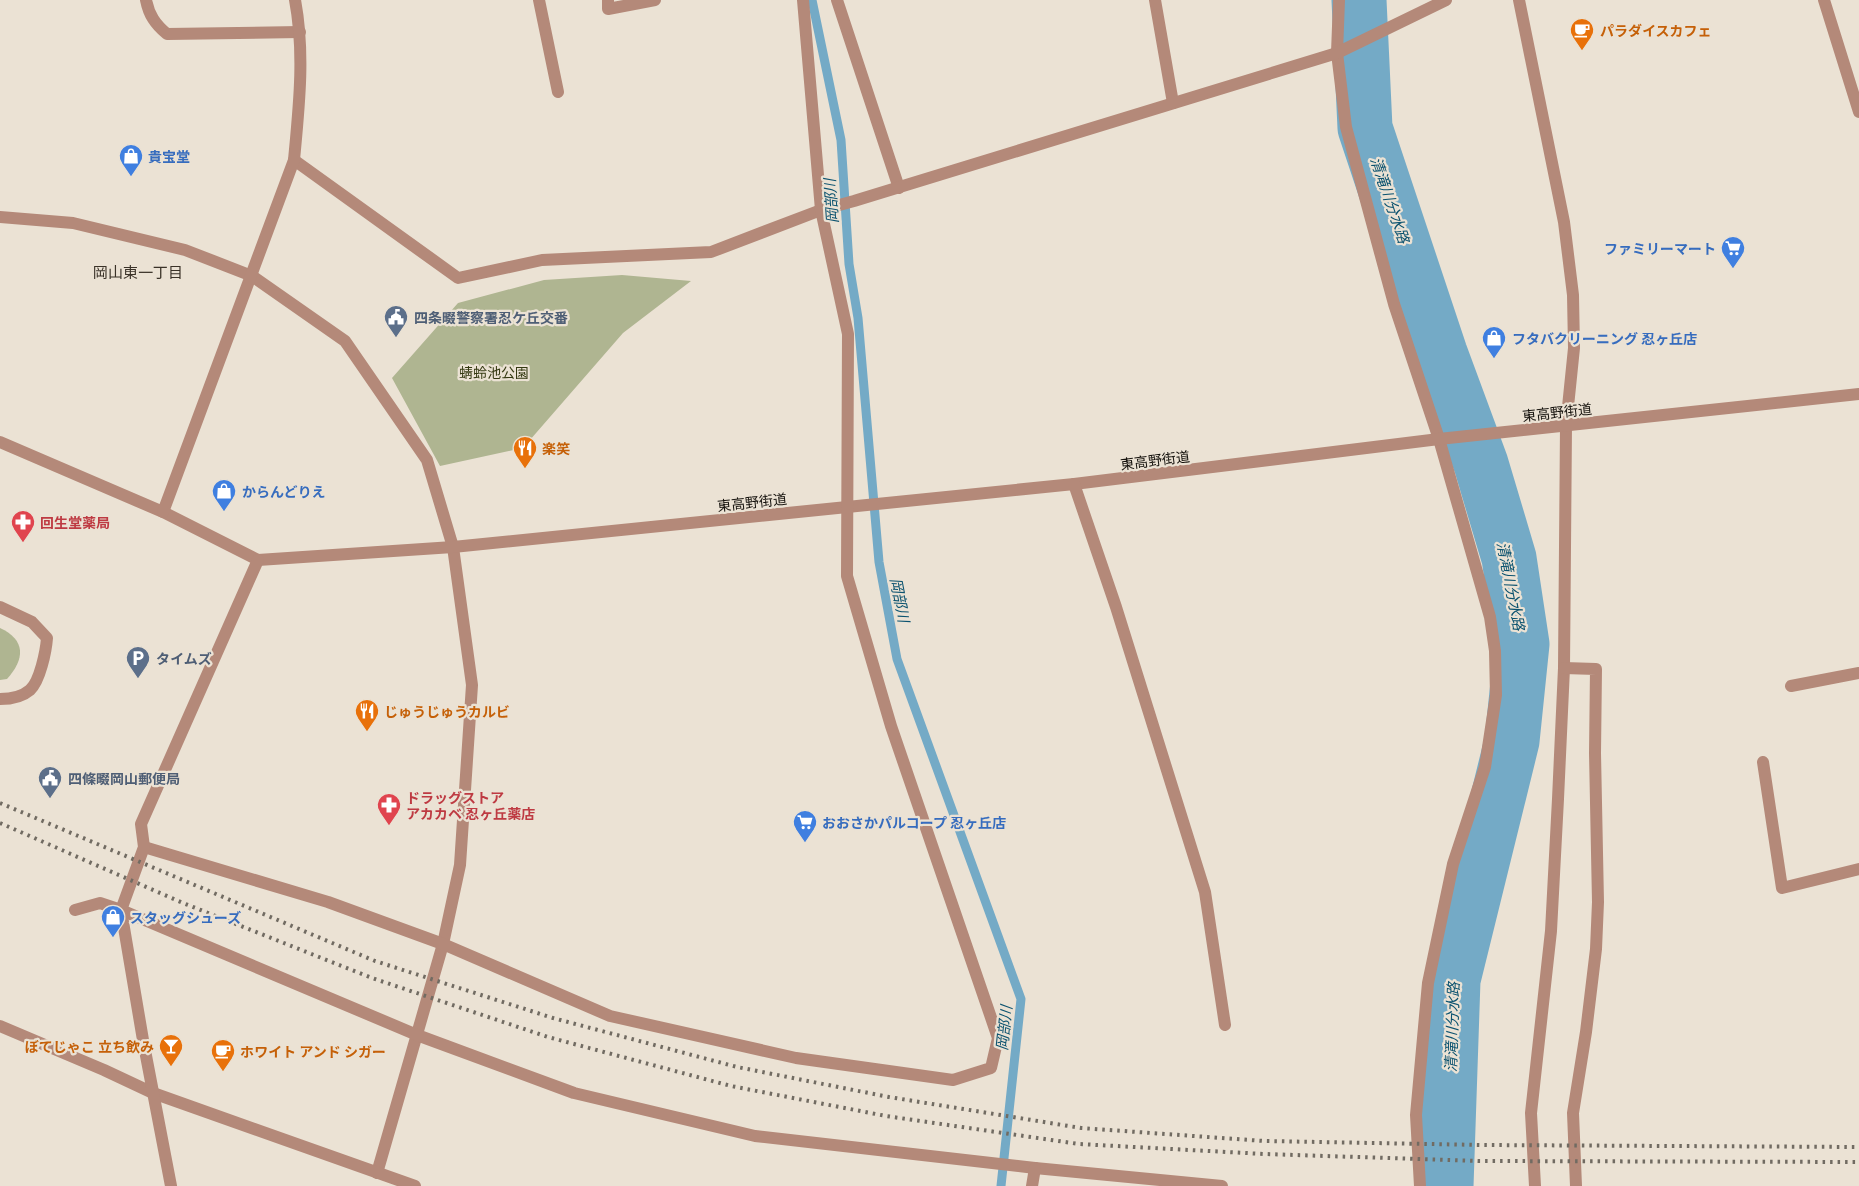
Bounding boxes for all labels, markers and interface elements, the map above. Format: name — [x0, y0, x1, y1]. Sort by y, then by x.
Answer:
cafe icon: パラダイスカフェ — [1569, 17, 1595, 51]
place label: パラダイスカフェ — [1600, 22, 1712, 39]
shop icon: 貴宝堂 — [118, 143, 144, 177]
place label: 貴宝堂 — [148, 148, 190, 165]
water label: 清滝川分水路 — [1366, 154, 1414, 248]
water label: 岡部川 — [820, 176, 842, 224]
supermarket icon: ファミリーマート — [1720, 235, 1746, 269]
place label: ファミリーマート — [1604, 240, 1716, 257]
district label: 岡山東一丁目 — [93, 263, 183, 282]
public building icon: 四条畷警察署忍ケ丘交番 — [383, 304, 409, 338]
place label: 四条畷警察署忍ケ丘交番 — [414, 309, 568, 326]
shop icon: フタバクリーニング 忍ヶ丘店 — [1481, 325, 1507, 359]
place label: フタバクリーニング 忍ヶ丘店 — [1512, 330, 1697, 347]
park label: 蜻蛉池公園 — [459, 364, 529, 381]
street label: 東高野街道 — [1521, 400, 1593, 424]
restaurant icon: 楽笑 — [512, 435, 538, 469]
place label: 楽笑 — [542, 440, 570, 457]
street label: 東高野街道 — [1119, 447, 1191, 473]
shop icon: からんどりえ — [211, 478, 237, 512]
place label: からんどりえ — [242, 483, 326, 500]
street label: 東高野街道 — [716, 490, 788, 514]
pharmacy icon: 回生堂薬局 — [10, 509, 36, 543]
place label: 回生堂薬局 — [40, 514, 110, 531]
water label: 清滝川分水路 — [1493, 540, 1529, 634]
water label: 岡部川 — [886, 576, 914, 626]
parking icon: タイムズ — [125, 645, 151, 679]
place label: タイムズ — [156, 650, 212, 667]
restaurant icon: じゅうじゅうカルビ — [354, 698, 380, 732]
place label: じゅうじゅうカルビ — [384, 703, 510, 720]
public building icon: 四條畷岡山郵便局 — [37, 765, 63, 799]
place label: 四條畷岡山郵便局 — [68, 770, 180, 787]
place label: ドラッグストア アカカベ 忍ヶ丘薬店 — [406, 789, 535, 822]
pharmacy icon: ドラッグストア アカカベ 忍ヶ丘薬店 — [376, 792, 402, 826]
supermarket icon: おおさかパルコープ 忍ヶ丘店 — [792, 809, 818, 843]
place label: おおさかパルコープ 忍ヶ丘店 — [822, 814, 1006, 831]
shop icon: スタッグシューズ — [100, 904, 126, 938]
place label: スタッグシューズ — [130, 909, 241, 926]
water label: 清滝川分水路 — [1441, 980, 1463, 1072]
water label: 岡部川 — [992, 1003, 1016, 1051]
bar icon: ぼてじゃこ 立ち飲み — [158, 1033, 184, 1067]
place label: ぼてじゃこ 立ち飲み — [25, 1038, 154, 1055]
cafe icon: ホワイト アンド シガー — [210, 1038, 236, 1072]
place label: ホワイト アンド シガー — [240, 1043, 386, 1060]

